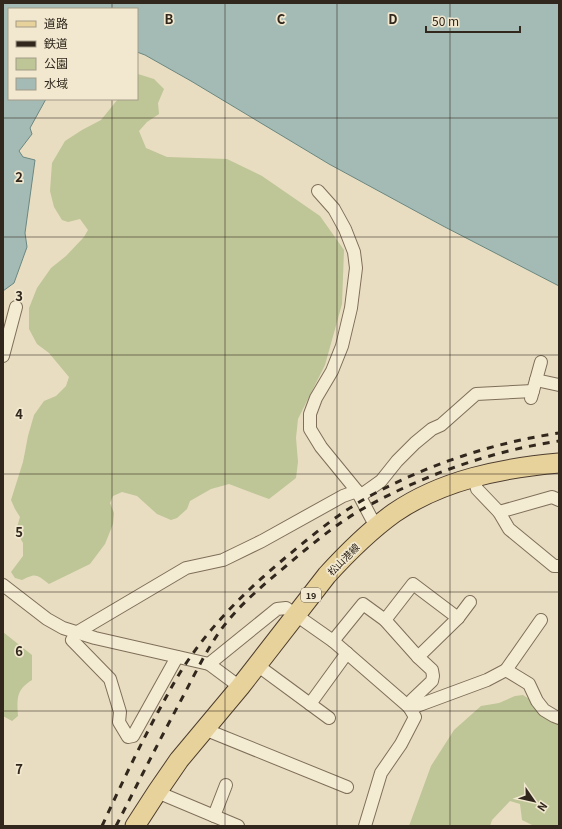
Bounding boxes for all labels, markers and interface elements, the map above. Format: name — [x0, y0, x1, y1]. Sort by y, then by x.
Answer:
legend — [8, 8, 138, 100]
scale bar — [426, 8, 520, 34]
text: B — [165, 9, 174, 28]
text: C — [277, 9, 286, 28]
text: D — [388, 9, 398, 28]
text: 50 m — [432, 12, 459, 29]
text: 道路 — [44, 14, 68, 31]
text: 鉄道 — [44, 34, 68, 51]
text: 公園 — [44, 54, 68, 71]
text: 水域 — [44, 74, 68, 91]
text: 2 — [15, 167, 23, 186]
text: 3 — [15, 286, 23, 305]
text: 4 — [15, 404, 23, 423]
text: 5 — [15, 522, 23, 541]
street label: 松山港線 — [324, 540, 362, 578]
road number: 19 — [301, 588, 321, 602]
text: 6 — [15, 641, 23, 660]
text: 7 — [15, 759, 23, 778]
north arrow — [514, 781, 554, 821]
text: N — [534, 799, 552, 815]

